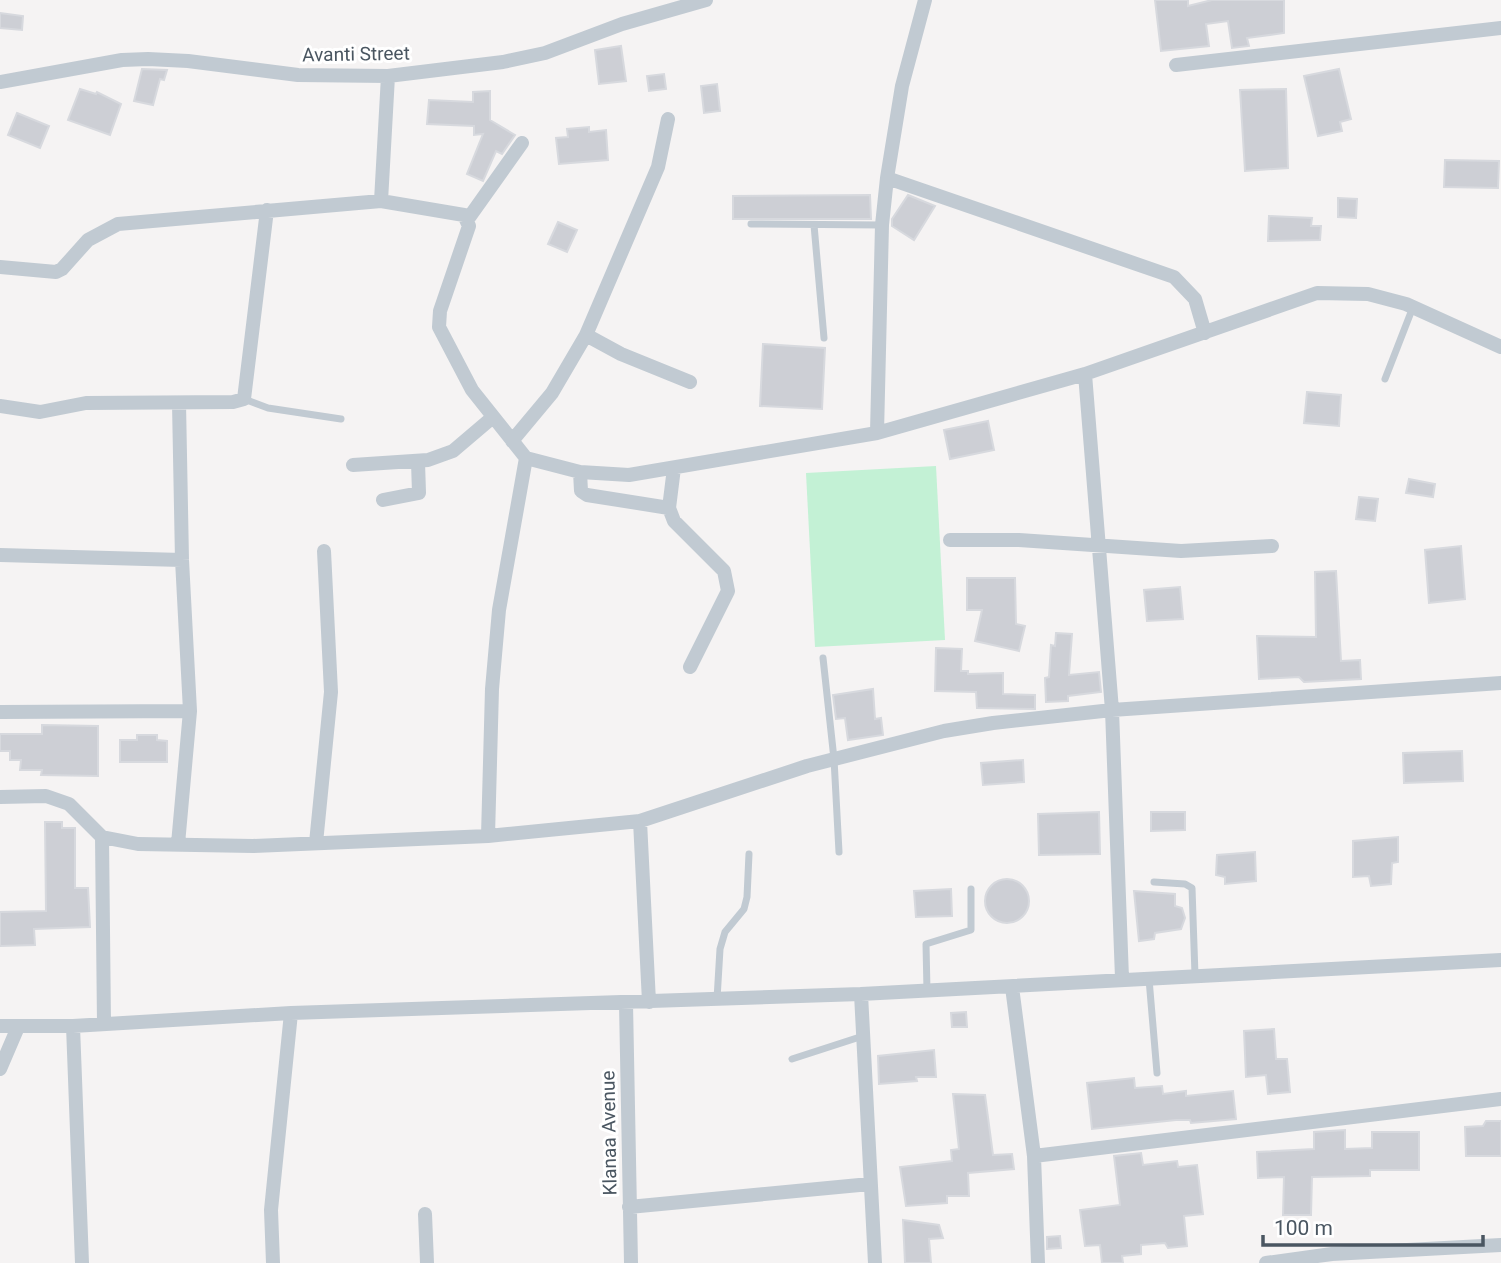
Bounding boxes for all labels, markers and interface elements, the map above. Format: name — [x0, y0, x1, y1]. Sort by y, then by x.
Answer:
street label: Avanti Street — [302, 42, 410, 66]
street label: Klanaa Avenue — [596, 1070, 622, 1196]
scale bar — [1263, 1204, 1484, 1248]
text: 100 m — [1274, 1216, 1333, 1240]

